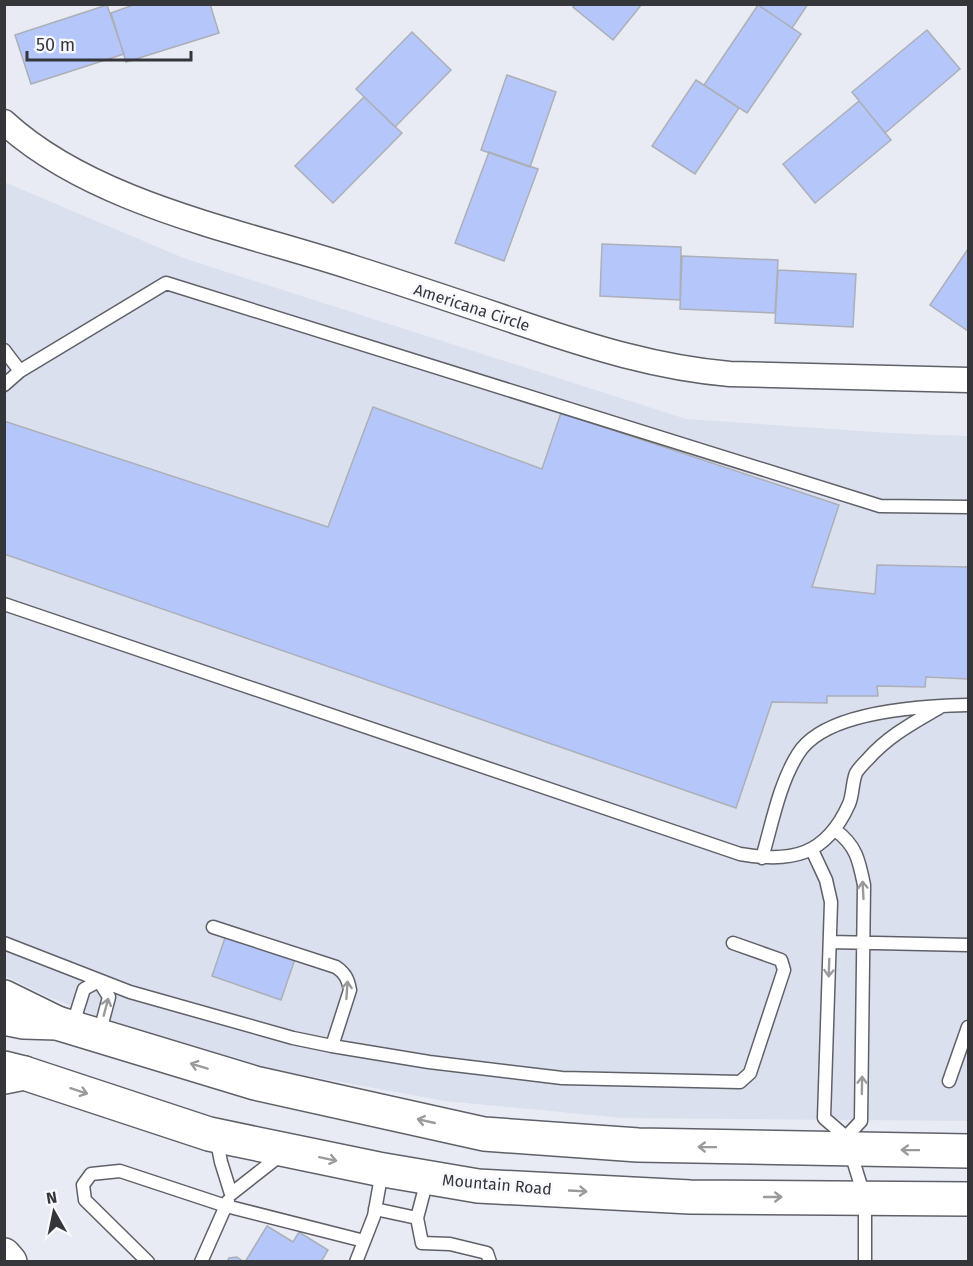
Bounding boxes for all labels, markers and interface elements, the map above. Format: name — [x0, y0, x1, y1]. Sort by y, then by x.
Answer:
scale bar — [27, 24, 190, 62]
text: 50 m — [36, 34, 75, 56]
street label: Americana Circle — [411, 280, 532, 335]
one-way arrow — [858, 880, 869, 900]
one-way arrow — [824, 957, 835, 977]
one-way arrow — [342, 981, 353, 1000]
one-way arrow — [101, 998, 112, 1017]
one-way arrow — [190, 1060, 209, 1071]
one-way arrow — [856, 1075, 867, 1095]
one-way arrow — [70, 1086, 89, 1097]
one-way arrow — [417, 1115, 437, 1126]
one-way arrow — [698, 1141, 718, 1152]
one-way arrow — [901, 1144, 921, 1156]
one-way arrow — [318, 1154, 338, 1165]
street label: Mountain Road — [441, 1170, 553, 1199]
north arrow — [24, 1182, 84, 1242]
one-way arrow — [568, 1186, 588, 1197]
text: N — [45, 1187, 58, 1208]
one-way arrow — [763, 1191, 783, 1203]

